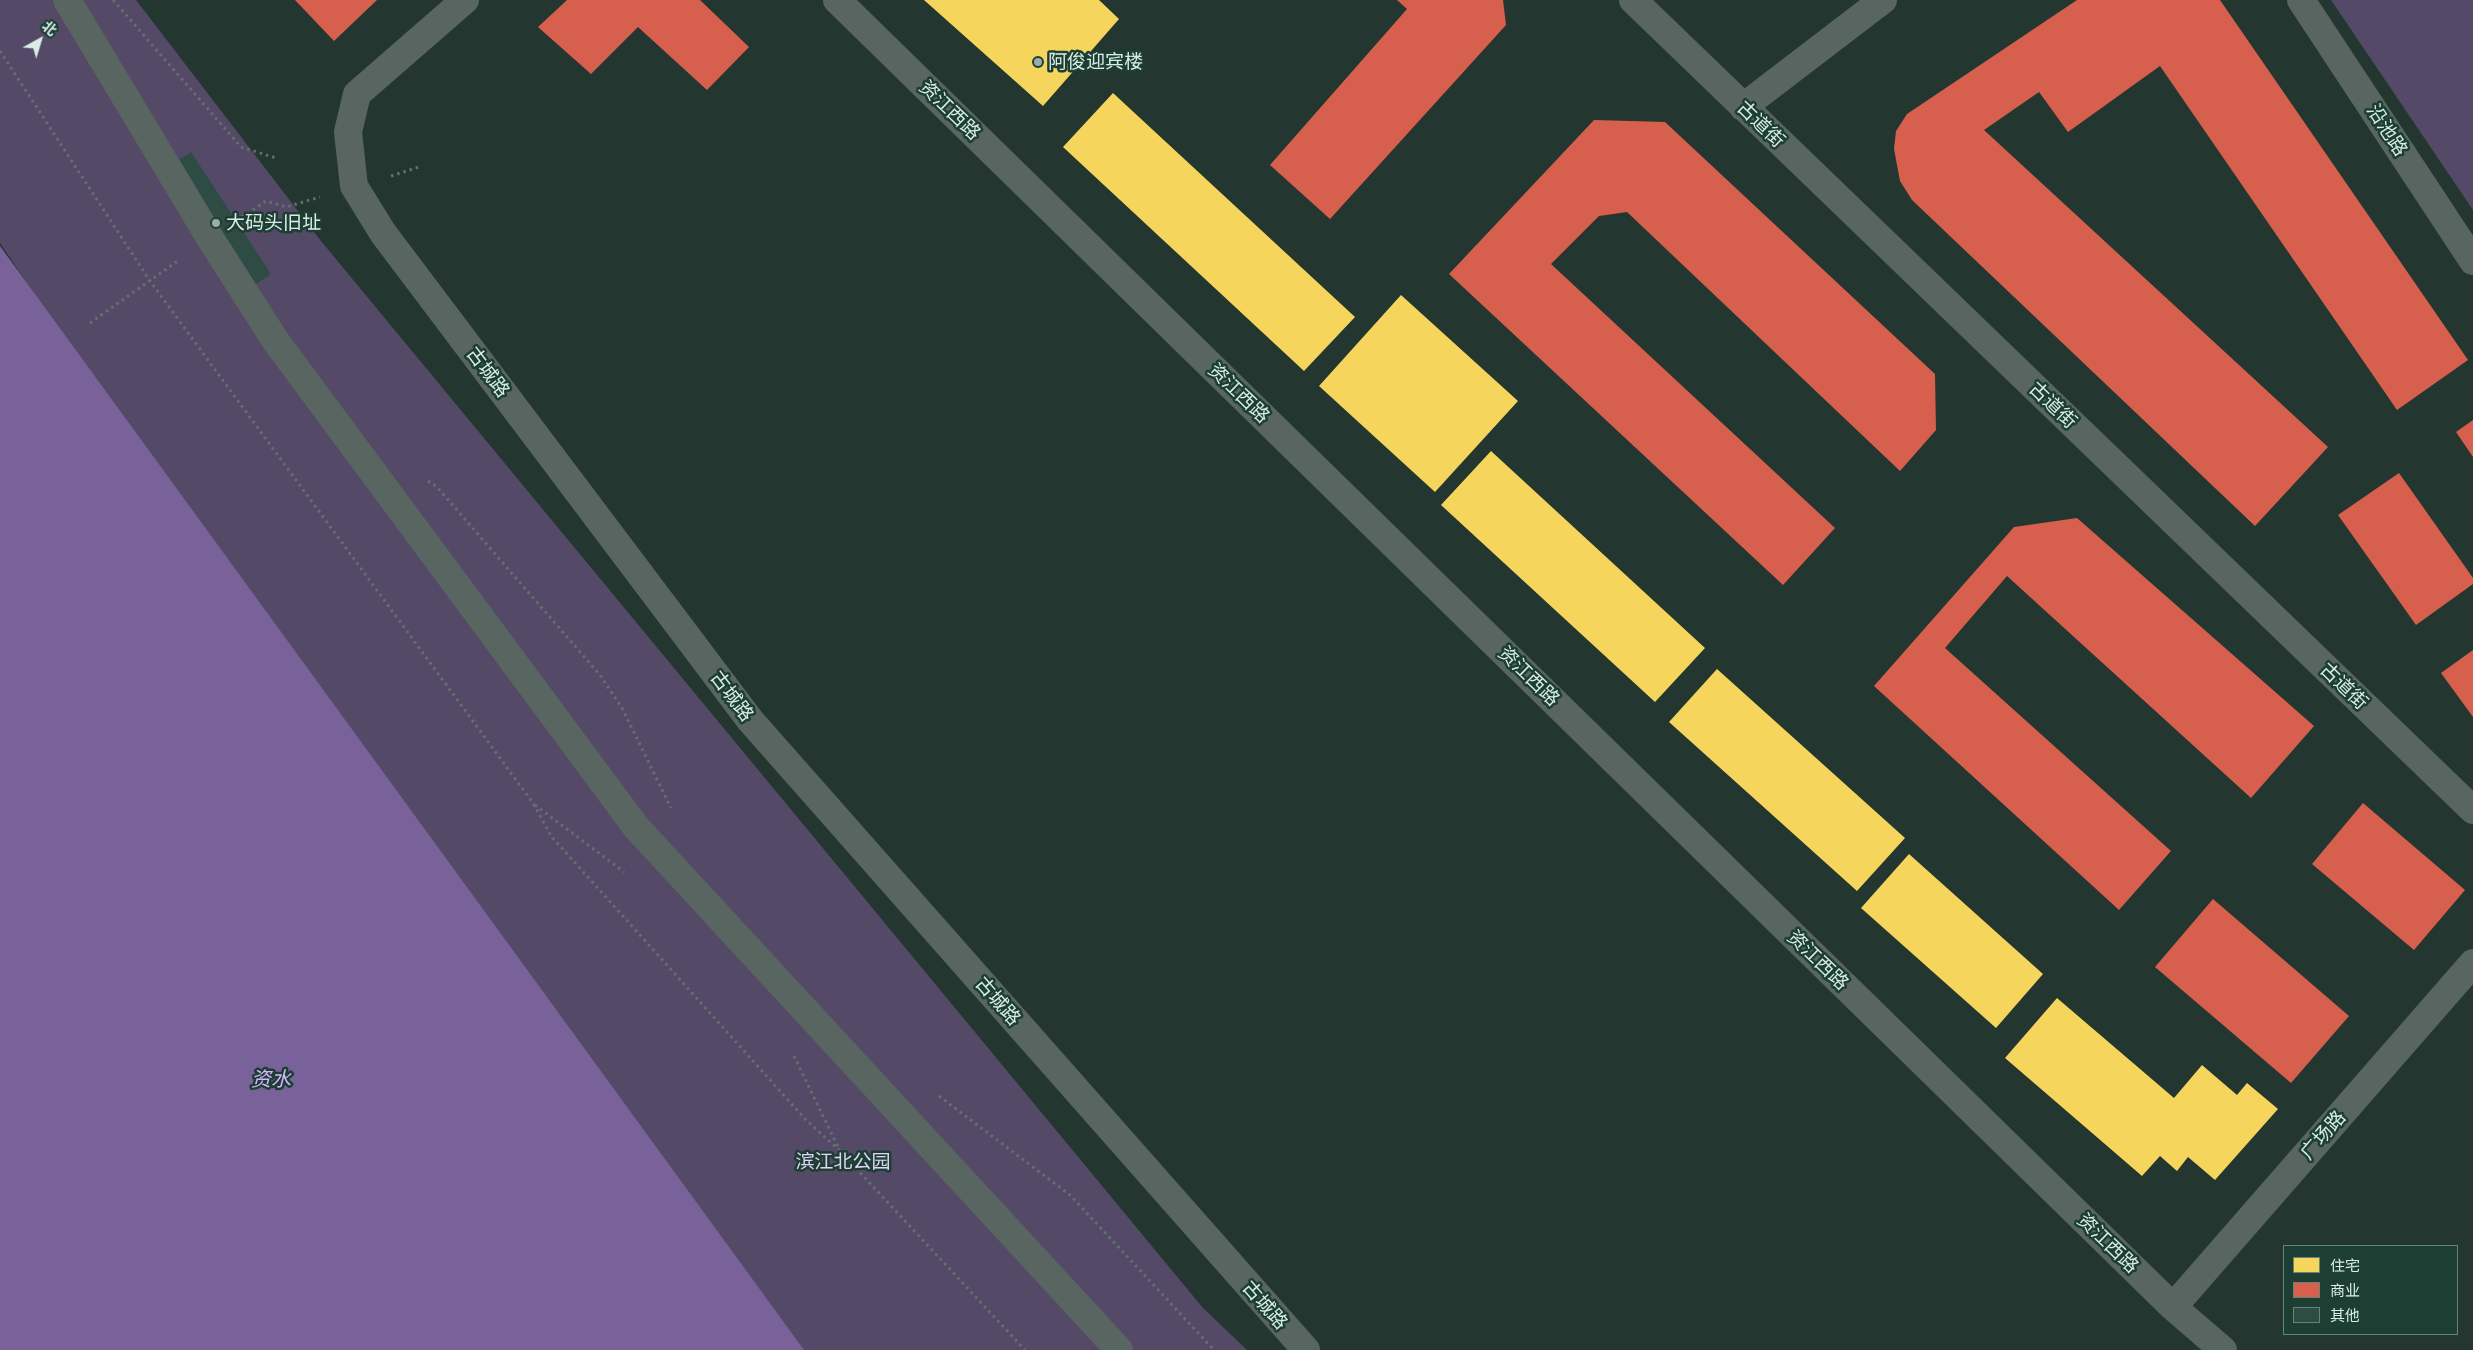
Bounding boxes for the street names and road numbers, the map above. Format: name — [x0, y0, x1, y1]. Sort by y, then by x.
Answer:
street label: 资江西路 — [915, 75, 985, 145]
street label: 古道街 — [1733, 96, 1789, 152]
street label: 沿池路 — [2362, 100, 2412, 160]
street label: 古城路 — [462, 342, 514, 402]
street label: 资江西路 — [1204, 358, 1274, 428]
street label: 古道街 — [2025, 377, 2081, 433]
street label: 资江西路 — [1494, 641, 1564, 711]
street label: 古道街 — [2316, 658, 2372, 714]
street label: 古城路 — [706, 666, 758, 726]
street label: 资江西路 — [1783, 925, 1853, 995]
street label: 古城路 — [971, 972, 1025, 1030]
street label: 广场路 — [2296, 1106, 2350, 1164]
street label: 资江西路 — [2073, 1208, 2143, 1278]
street label: 古城路 — [1238, 1276, 1292, 1334]

